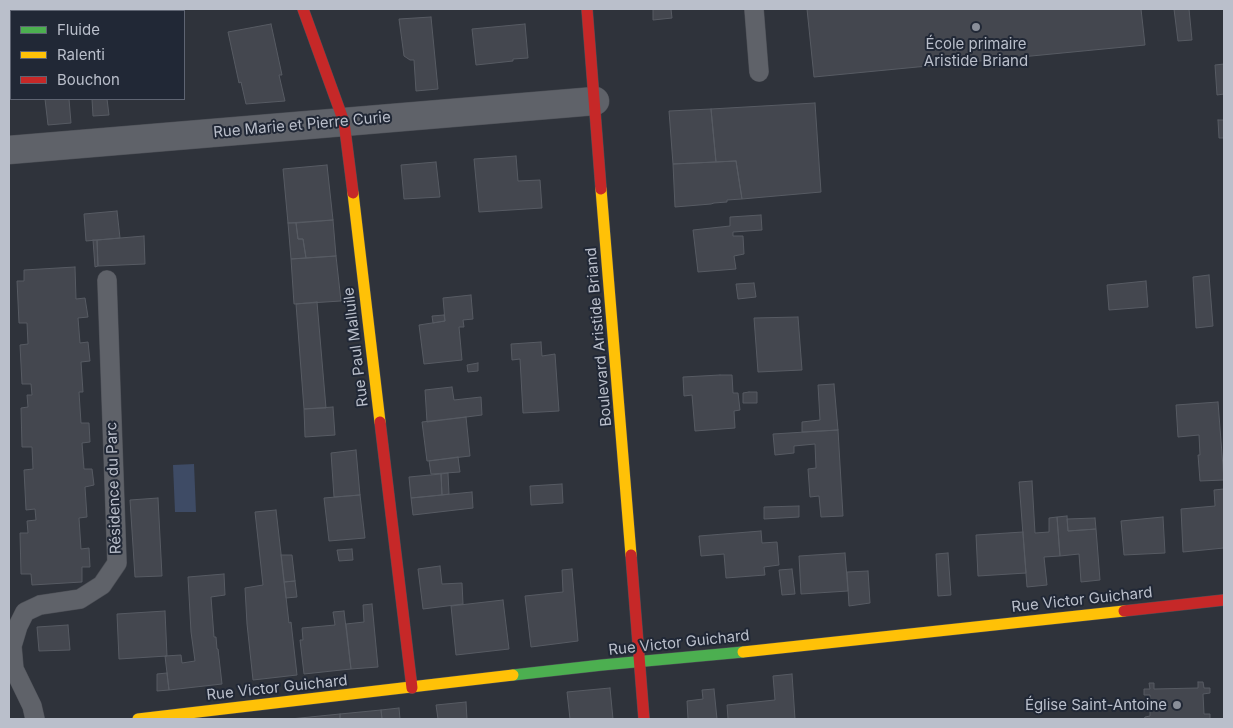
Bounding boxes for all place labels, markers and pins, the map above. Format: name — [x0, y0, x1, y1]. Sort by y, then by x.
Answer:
marker: École primaire Aristide Briand — [970, 21, 982, 33]
place label: École primaire Aristide Briand — [924, 35, 1028, 70]
place label: Église Saint-Antoine — [1025, 696, 1167, 714]
marker: Église Saint-Antoine — [1171, 699, 1183, 711]

